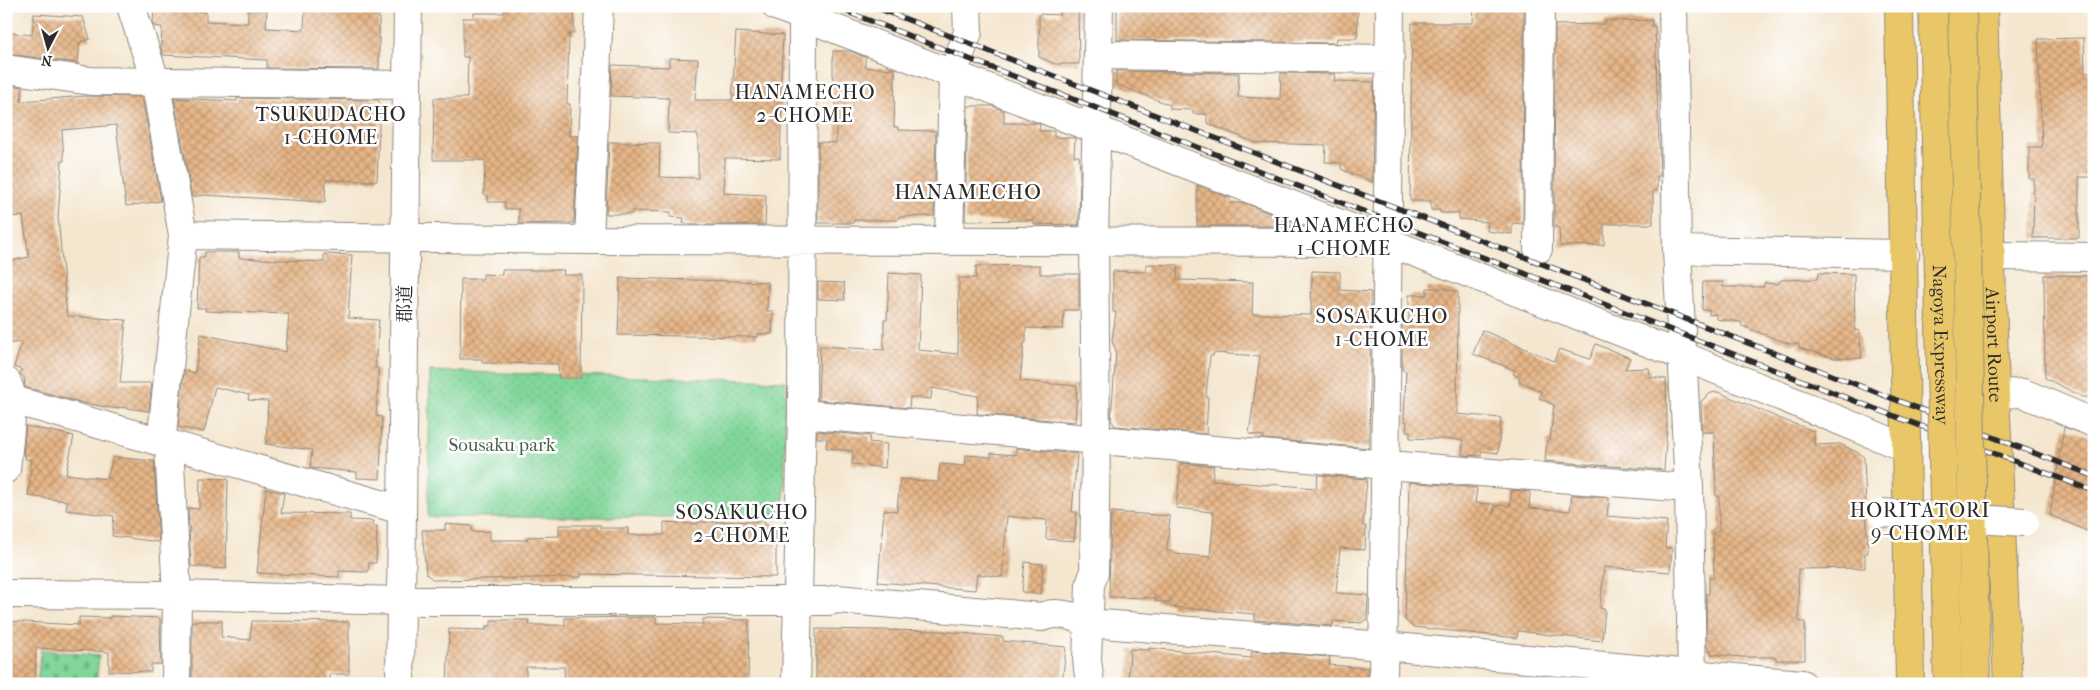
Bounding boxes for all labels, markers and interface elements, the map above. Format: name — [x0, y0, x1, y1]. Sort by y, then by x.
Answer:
north arrow — [22, 22, 72, 72]
text: N — [40, 51, 53, 69]
district label: HANAMECHO 2-CHOME — [735, 81, 875, 127]
district label: TSUKUDACHO 1-CHOME — [255, 103, 407, 149]
district label: HANAMECHO — [894, 180, 1042, 204]
district label: HANAMECHO 1-CHOME — [1274, 214, 1414, 260]
street label: Nagoya Expressway — [1928, 264, 1953, 426]
street label: 郡道 — [394, 285, 416, 323]
street label: Airport Route — [1981, 286, 2006, 403]
district label: SOSAKUCHO 1-CHOME — [1316, 305, 1448, 351]
park label: Sousaku park — [448, 434, 556, 456]
district label: HORITATORI 9-CHOME — [1850, 499, 1990, 545]
district label: SOSAKUCHO 2-CHOME — [676, 501, 808, 547]

